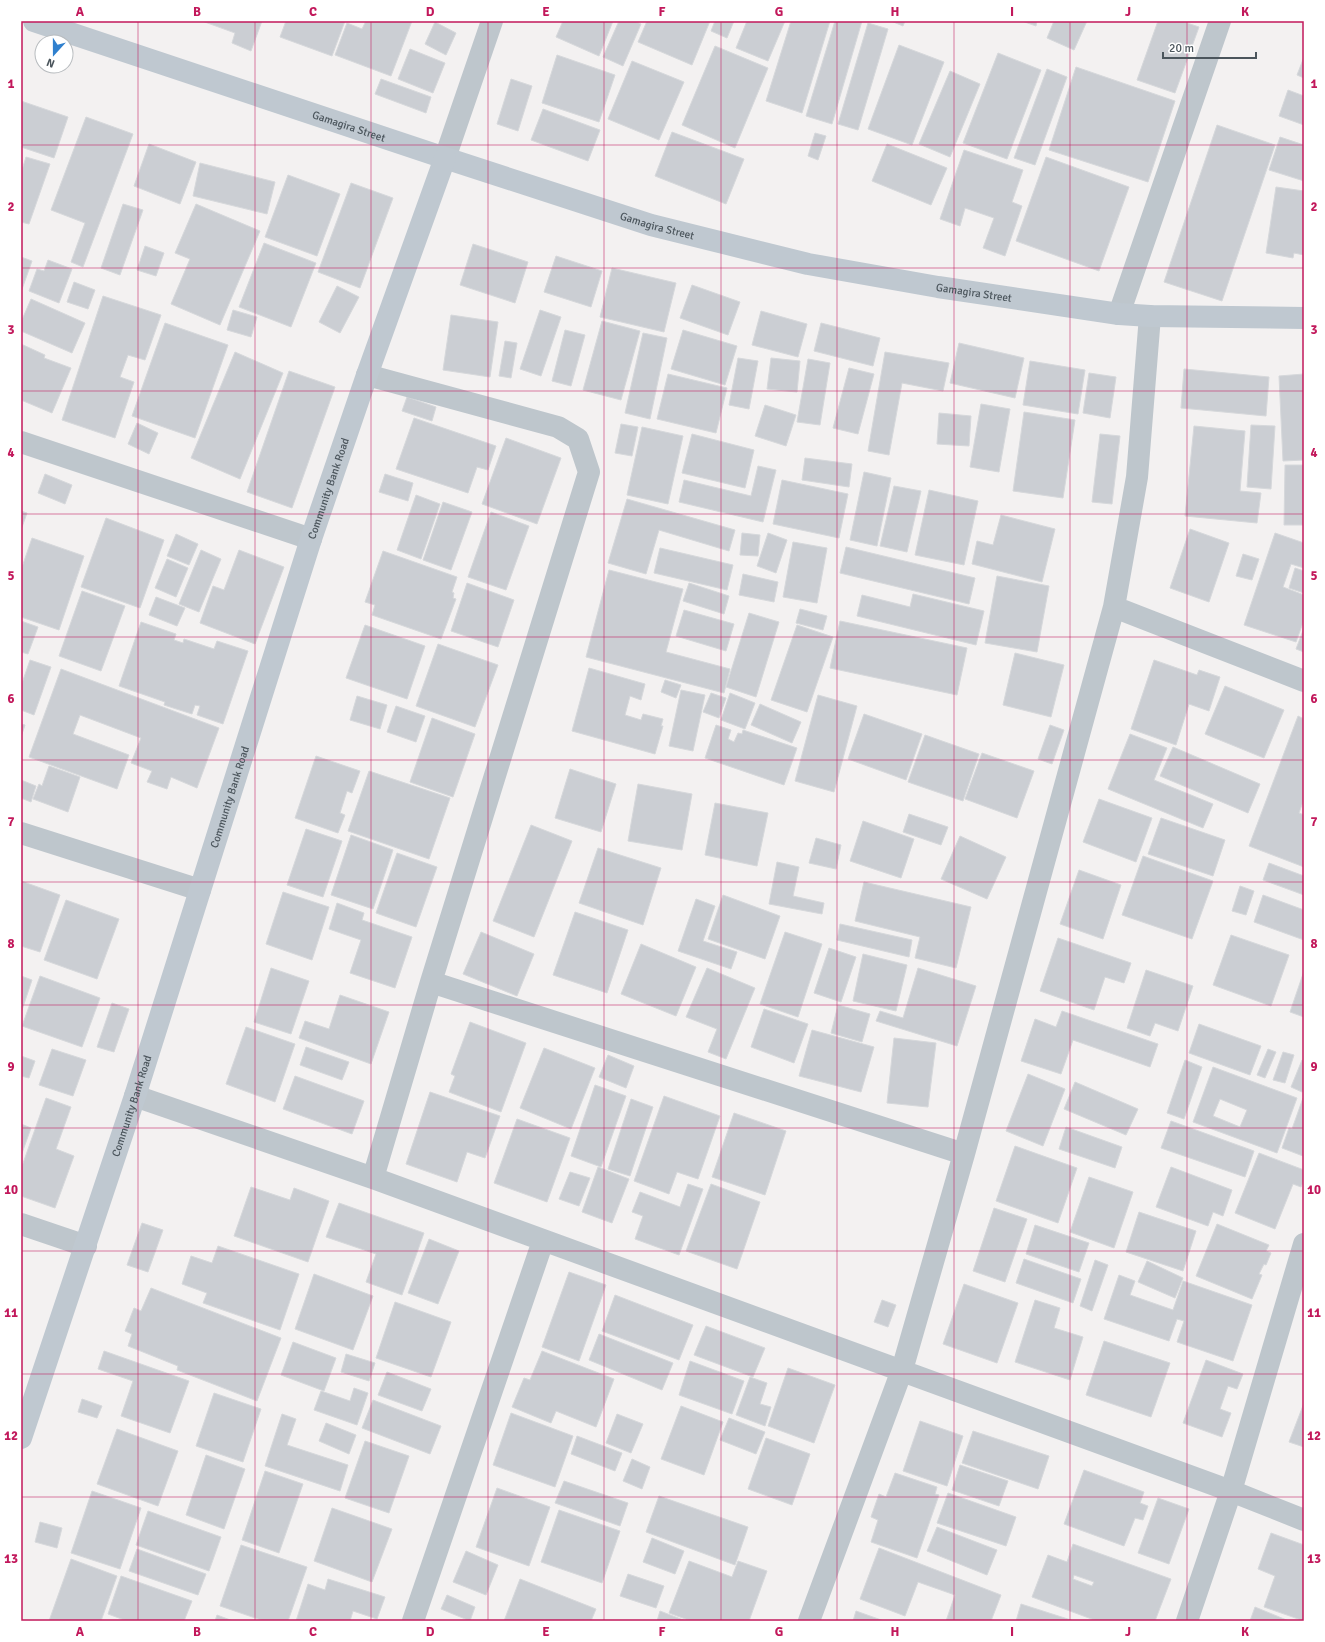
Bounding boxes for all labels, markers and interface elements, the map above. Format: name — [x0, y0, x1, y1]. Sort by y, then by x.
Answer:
text: A — [76, 4, 85, 20]
text: B — [193, 4, 201, 20]
text: C — [309, 4, 317, 20]
text: D — [426, 4, 435, 20]
text: E — [542, 4, 550, 20]
text: F — [659, 4, 666, 20]
text: G — [775, 4, 783, 20]
text: H — [891, 4, 899, 20]
text: I — [1010, 4, 1014, 20]
text: J — [1125, 4, 1131, 20]
text: K — [1241, 4, 1249, 20]
north arrow — [34, 34, 74, 74]
scale bar — [1163, 34, 1256, 60]
text: 20 m — [1169, 41, 1194, 56]
text: N — [45, 55, 56, 70]
text: 1 — [7, 76, 15, 92]
text: 1 — [1310, 76, 1318, 92]
street label: Gamagira Street — [310, 108, 387, 145]
text: 2 — [7, 199, 15, 215]
text: 2 — [1310, 199, 1318, 215]
street label: Gamagira Street — [618, 209, 696, 243]
street label: Gamagira Street — [935, 281, 1013, 305]
text: 3 — [7, 322, 15, 338]
text: 3 — [1310, 322, 1318, 338]
street label: Community Bank Road — [305, 436, 352, 541]
text: 4 — [7, 445, 15, 461]
text: 4 — [1310, 445, 1318, 461]
text: 5 — [7, 568, 15, 584]
text: 5 — [1310, 568, 1318, 584]
text: 6 — [7, 691, 15, 707]
text: 6 — [1310, 691, 1318, 707]
street label: Community Bank Road — [208, 745, 252, 850]
text: 7 — [7, 814, 15, 830]
text: 7 — [1310, 814, 1318, 830]
text: 8 — [7, 936, 15, 952]
text: 8 — [1310, 936, 1318, 952]
street label: Community Bank Road — [109, 1053, 155, 1159]
text: 9 — [7, 1059, 15, 1075]
text: 9 — [1310, 1059, 1318, 1075]
text: 10 — [4, 1182, 18, 1198]
text: 10 — [1307, 1182, 1321, 1198]
text: 11 — [4, 1305, 18, 1321]
text: 11 — [1307, 1305, 1321, 1321]
text: 12 — [4, 1428, 18, 1444]
text: 12 — [1307, 1428, 1321, 1444]
text: 13 — [4, 1551, 18, 1567]
text: 13 — [1307, 1551, 1321, 1567]
text: A — [76, 1624, 85, 1640]
text: B — [193, 1624, 201, 1640]
text: C — [309, 1624, 317, 1640]
text: D — [426, 1624, 435, 1640]
text: E — [542, 1624, 550, 1640]
text: F — [659, 1624, 666, 1640]
text: G — [775, 1624, 783, 1640]
text: H — [891, 1624, 899, 1640]
text: I — [1010, 1624, 1014, 1640]
text: J — [1125, 1624, 1131, 1640]
text: K — [1241, 1624, 1249, 1640]

